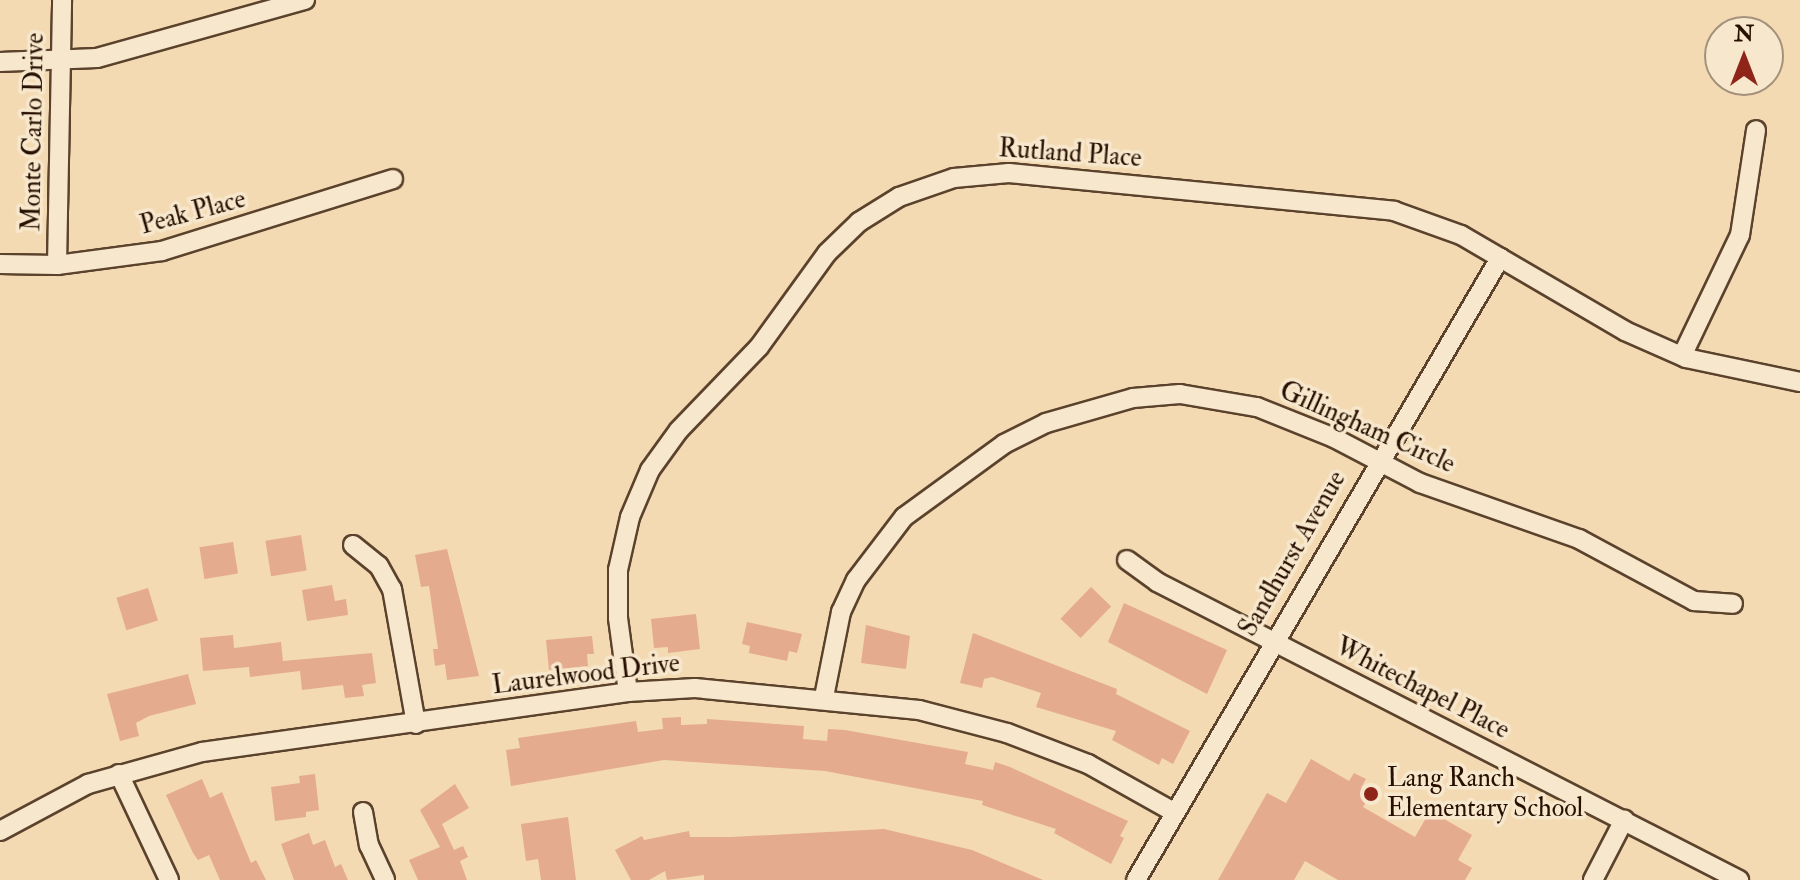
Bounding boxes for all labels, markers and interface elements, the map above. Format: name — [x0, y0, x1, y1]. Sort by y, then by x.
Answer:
north arrow — [1704, 16, 1784, 96]
text: N — [1734, 20, 1754, 48]
street label: Monte Carlo Drive — [17, 33, 51, 231]
street label: Rutland Place — [998, 133, 1142, 175]
street label: Peak Place — [137, 184, 249, 242]
street label: Gillingham Circle — [1275, 375, 1459, 481]
street label: Sandhurst Avenue — [1233, 466, 1353, 642]
street label: Whitechapel Place — [1330, 632, 1514, 746]
street label: Laurelwood Drive — [490, 648, 682, 702]
place label: Lang Ranch Elementary School — [1387, 763, 1583, 824]
marker: Lang Ranch Elementary School — [1362, 785, 1380, 803]

